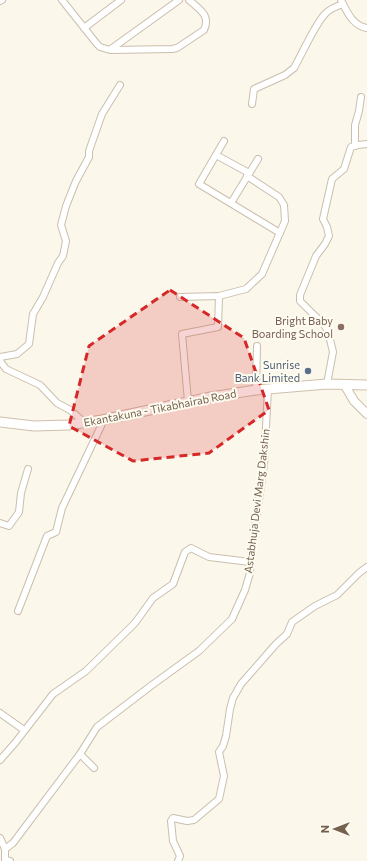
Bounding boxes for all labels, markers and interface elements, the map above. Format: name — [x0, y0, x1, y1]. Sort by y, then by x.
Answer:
place label: Bright Baby Boarding School — [252, 314, 333, 340]
marker: Bright Baby Boarding School — [336, 322, 346, 332]
place label: Sunrise Bank Limited — [235, 358, 300, 384]
marker: Sunrise Bank Limited — [303, 366, 313, 376]
street label: Ekantakuna - Tikabhairab Road — [83, 386, 237, 429]
street label: Astabhuja Devi Marg Dakshin — [241, 428, 272, 574]
north arrow — [315, 809, 355, 849]
text: N — [318, 825, 331, 833]

